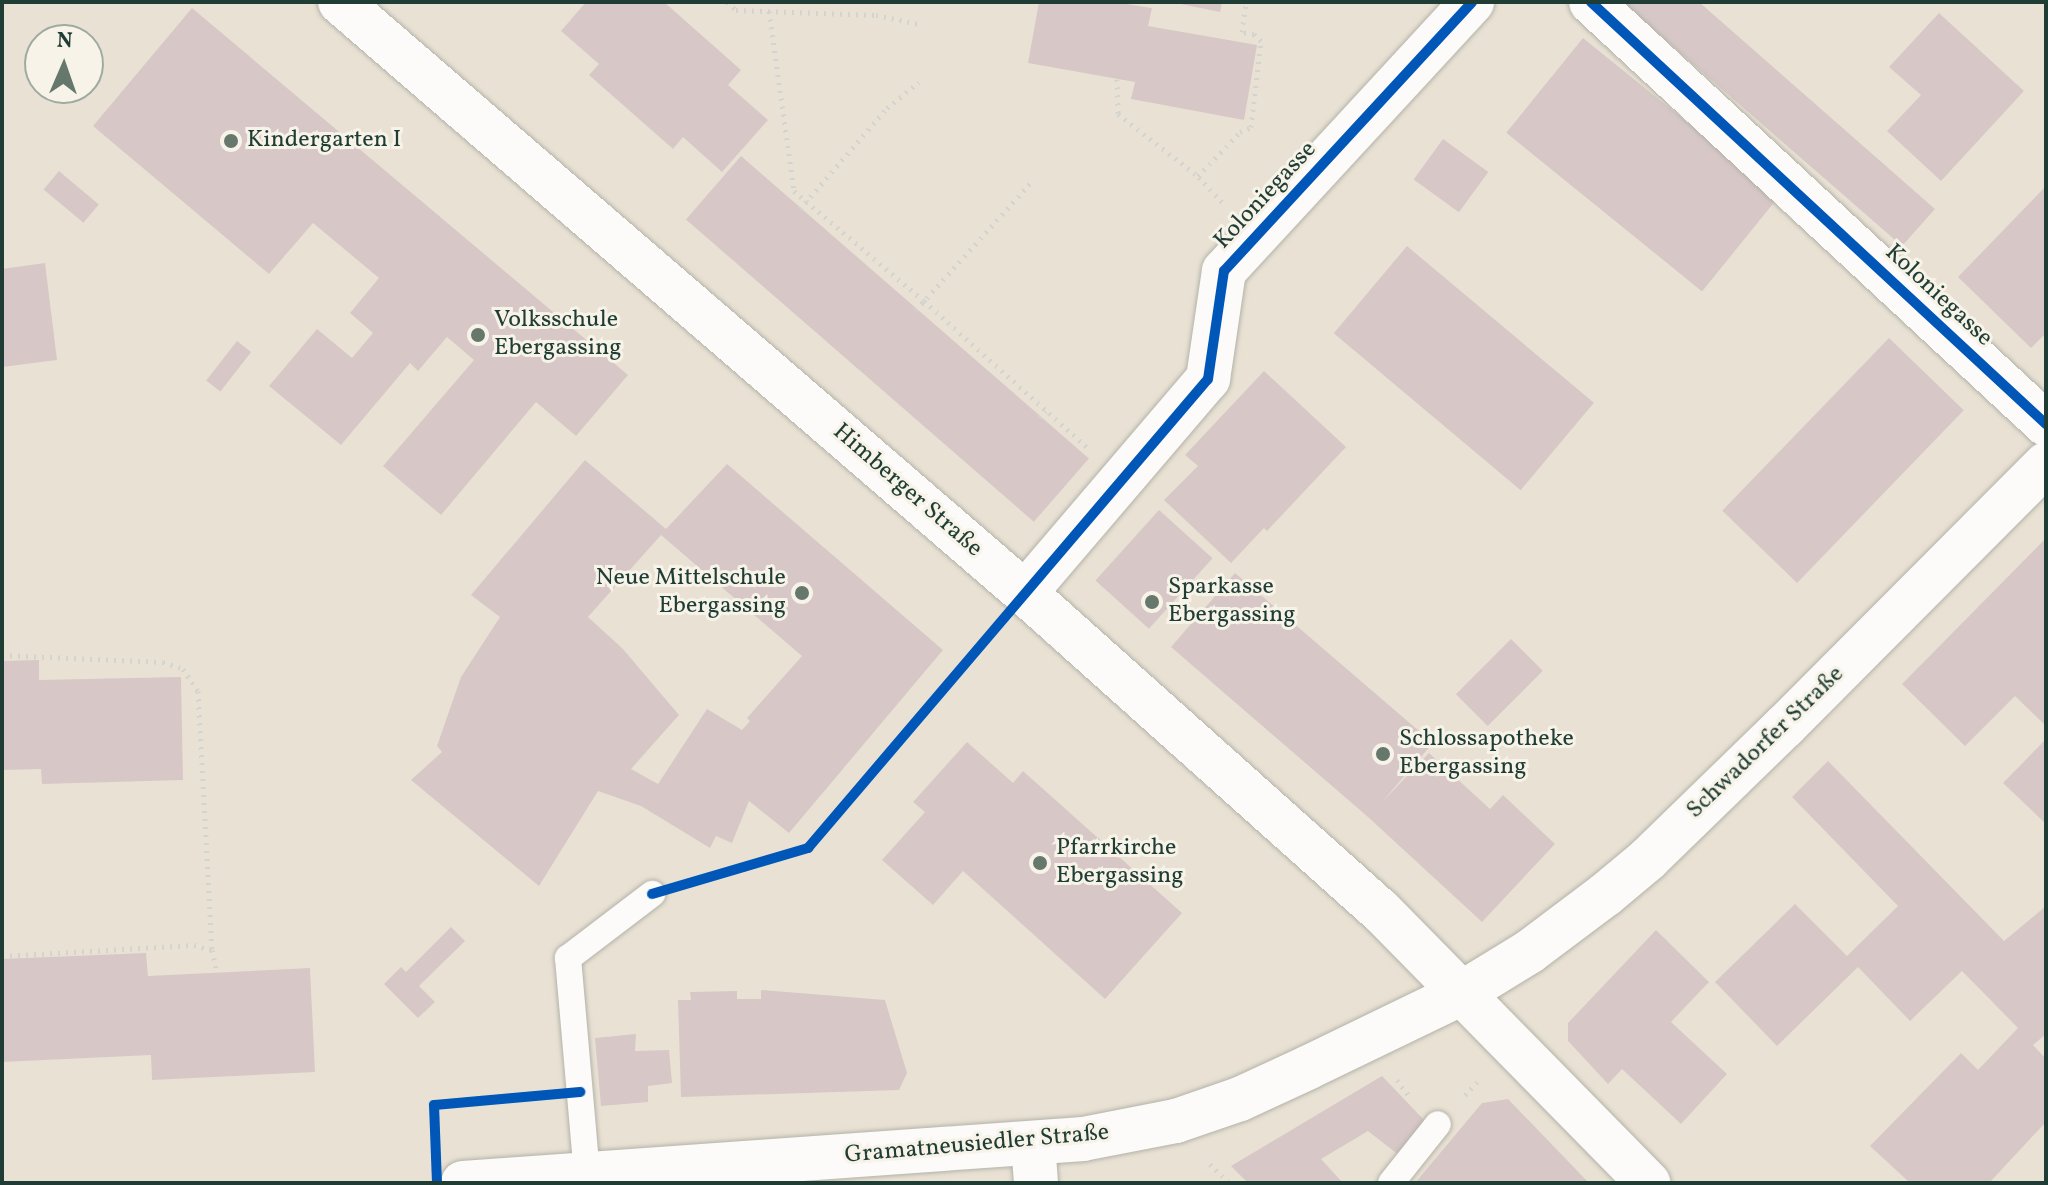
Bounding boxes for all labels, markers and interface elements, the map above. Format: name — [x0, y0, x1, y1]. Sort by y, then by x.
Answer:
north arrow — [24, 24, 104, 104]
text: N — [56, 26, 73, 57]
place label: Kindergarten I — [247, 127, 401, 155]
marker: Kindergarten I — [222, 132, 240, 150]
street label: Koloniegasse — [1209, 136, 1323, 256]
street label: Koloniegasse — [1878, 239, 1998, 353]
place label: Volksschule Ebergassing — [494, 307, 622, 363]
marker: Volksschule Ebergassing — [469, 326, 487, 344]
street label: Himberger Straße — [826, 418, 988, 564]
place label: Neue Mittelschule Ebergassing — [596, 565, 786, 621]
place label: Sparkasse Ebergassing — [1168, 574, 1296, 630]
marker: Neue Mittelschule Ebergassing — [793, 584, 811, 602]
marker: Sparkasse Ebergassing — [1143, 593, 1161, 611]
street label: Schwadorfer Straße — [1681, 661, 1851, 825]
place label: Schlossapotheke Ebergassing — [1399, 726, 1574, 782]
marker: Schlossapotheke Ebergassing — [1374, 745, 1392, 763]
place label: Pfarrkirche Ebergassing — [1056, 835, 1184, 891]
marker: Pfarrkirche Ebergassing — [1031, 854, 1049, 872]
street label: Gramatneusiedler Straße — [844, 1119, 1110, 1171]

